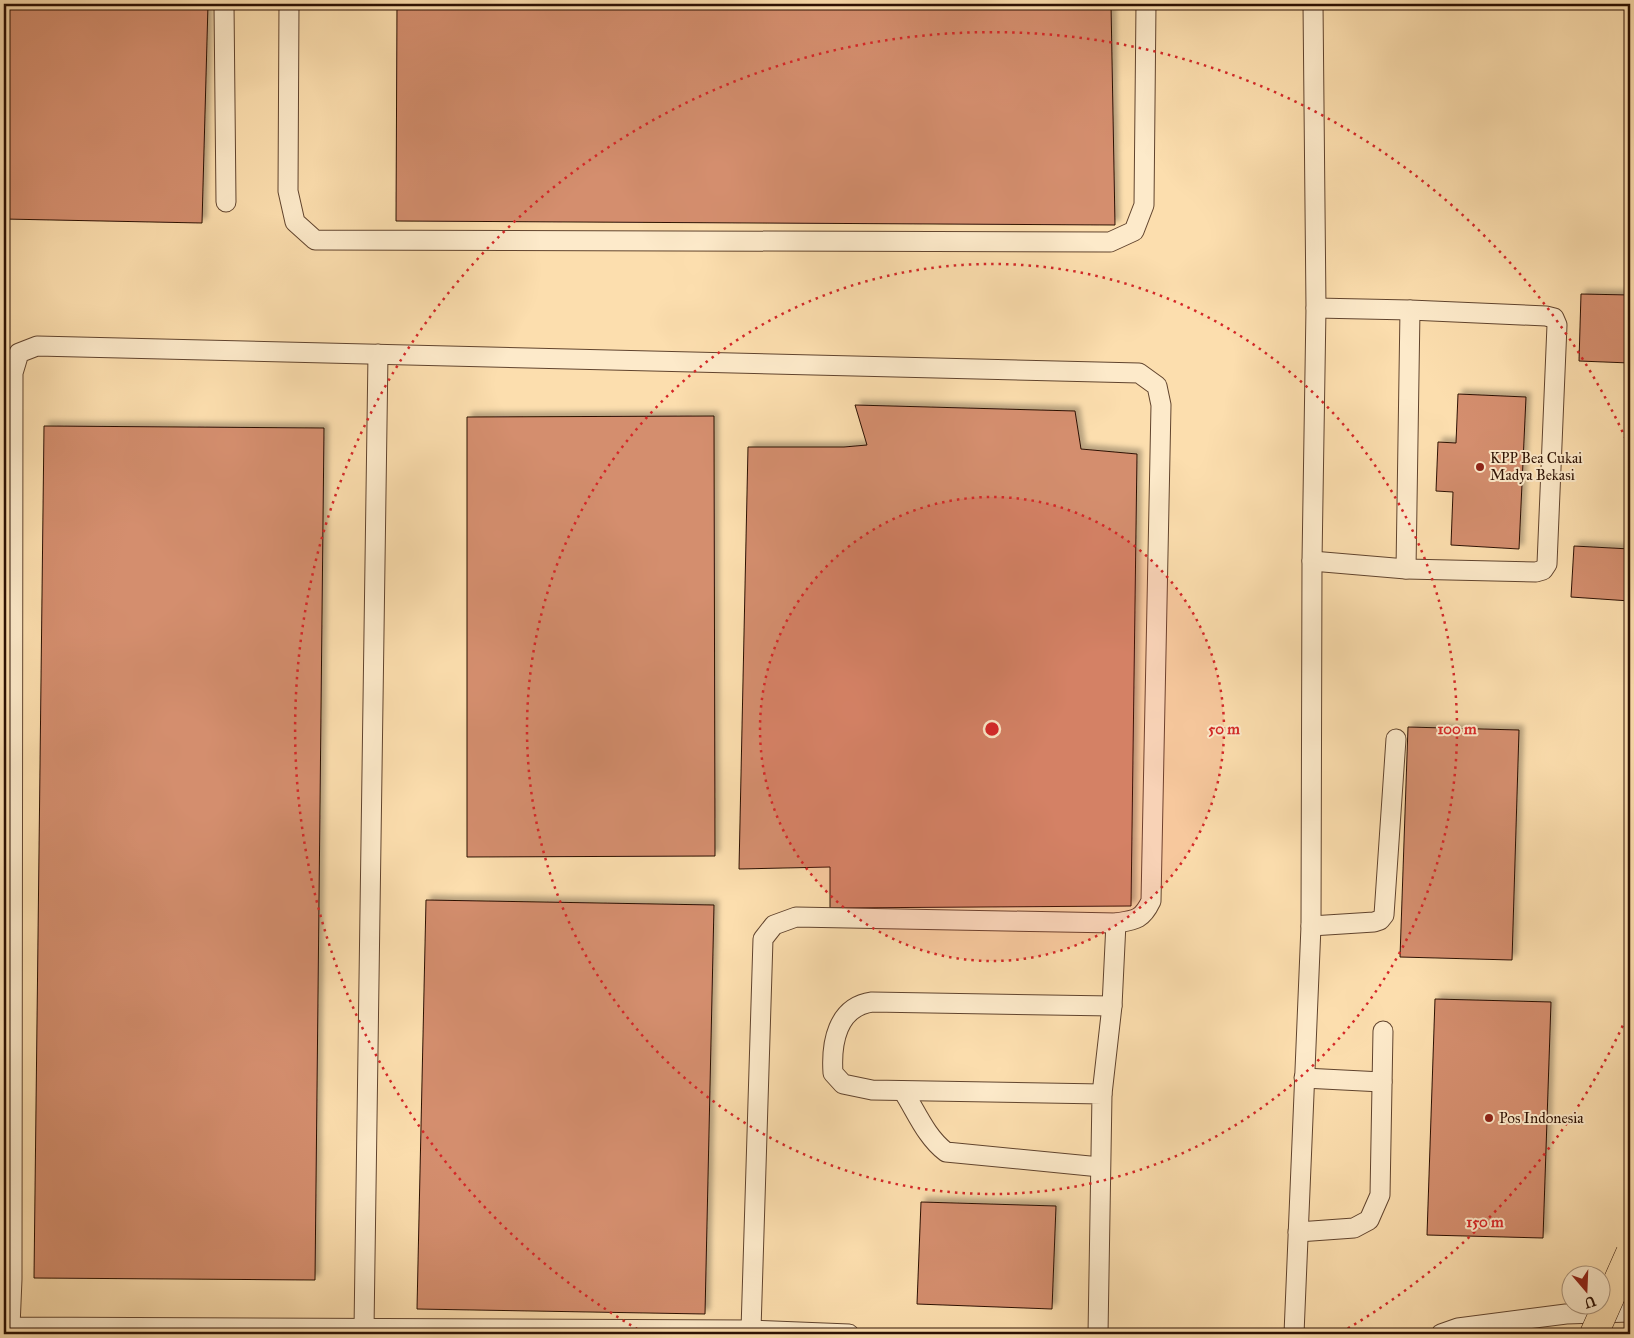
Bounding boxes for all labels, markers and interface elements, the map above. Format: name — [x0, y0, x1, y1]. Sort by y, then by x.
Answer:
place label: KPP Bea Cukai Madya Bekasi — [1490, 449, 1582, 484]
marker: KPP Bea Cukai Madya Bekasi — [1474, 461, 1486, 473]
centre of rings — [983, 720, 1001, 738]
text: 50 m — [1208, 720, 1240, 738]
text: 100 m — [1437, 720, 1477, 738]
place label: Pos Indonesia — [1499, 1109, 1584, 1127]
marker: Pos Indonesia — [1483, 1112, 1495, 1124]
text: 150 m — [1466, 1213, 1504, 1231]
north arrow — [1562, 1266, 1612, 1316]
text: U — [1581, 1292, 1598, 1312]

